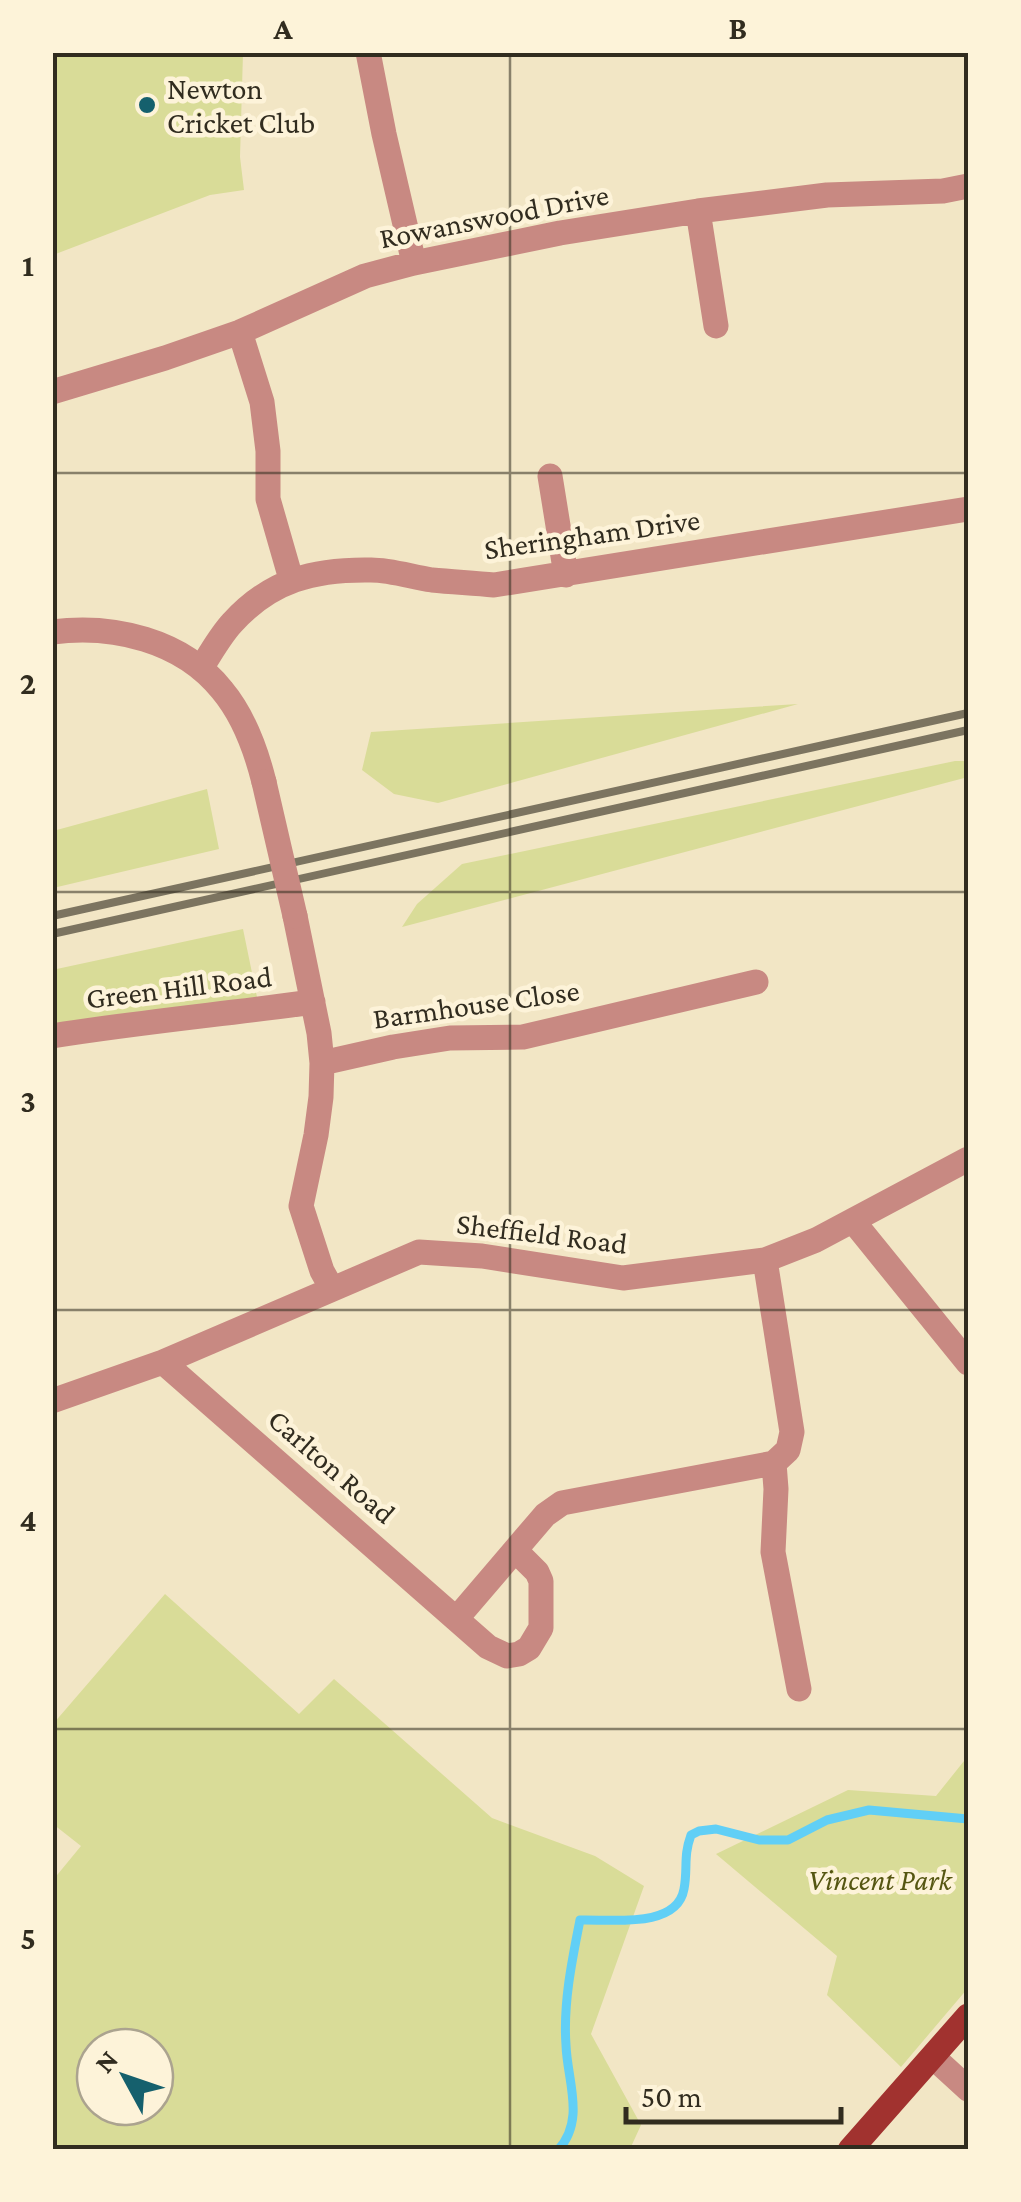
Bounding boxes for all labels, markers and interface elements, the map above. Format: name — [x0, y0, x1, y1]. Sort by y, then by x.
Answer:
text: A — [272, 10, 293, 46]
text: B — [729, 10, 747, 46]
place label: Newton Cricket Club — [167, 72, 315, 139]
marker: Newton Cricket Club — [136, 94, 158, 116]
street label: Rowanswood Drive — [377, 178, 611, 254]
text: 1 — [22, 247, 34, 283]
street label: Sheringham Drive — [482, 503, 702, 566]
text: 2 — [20, 665, 36, 701]
street label: Green Hill Road — [84, 959, 274, 1015]
street label: Barmhouse Close — [371, 973, 581, 1035]
text: 3 — [20, 1083, 36, 1119]
street label: Sheffield Road — [455, 1206, 629, 1260]
street label: Carlton Road — [262, 1402, 402, 1530]
text: 4 — [19, 1502, 37, 1538]
park label: Vincent Park — [808, 1863, 954, 1896]
text: 5 — [20, 1920, 36, 1956]
north arrow — [75, 2027, 175, 2127]
text: N — [88, 2044, 124, 2079]
scale bar — [626, 2062, 841, 2124]
text: 50 m — [641, 2080, 702, 2113]

